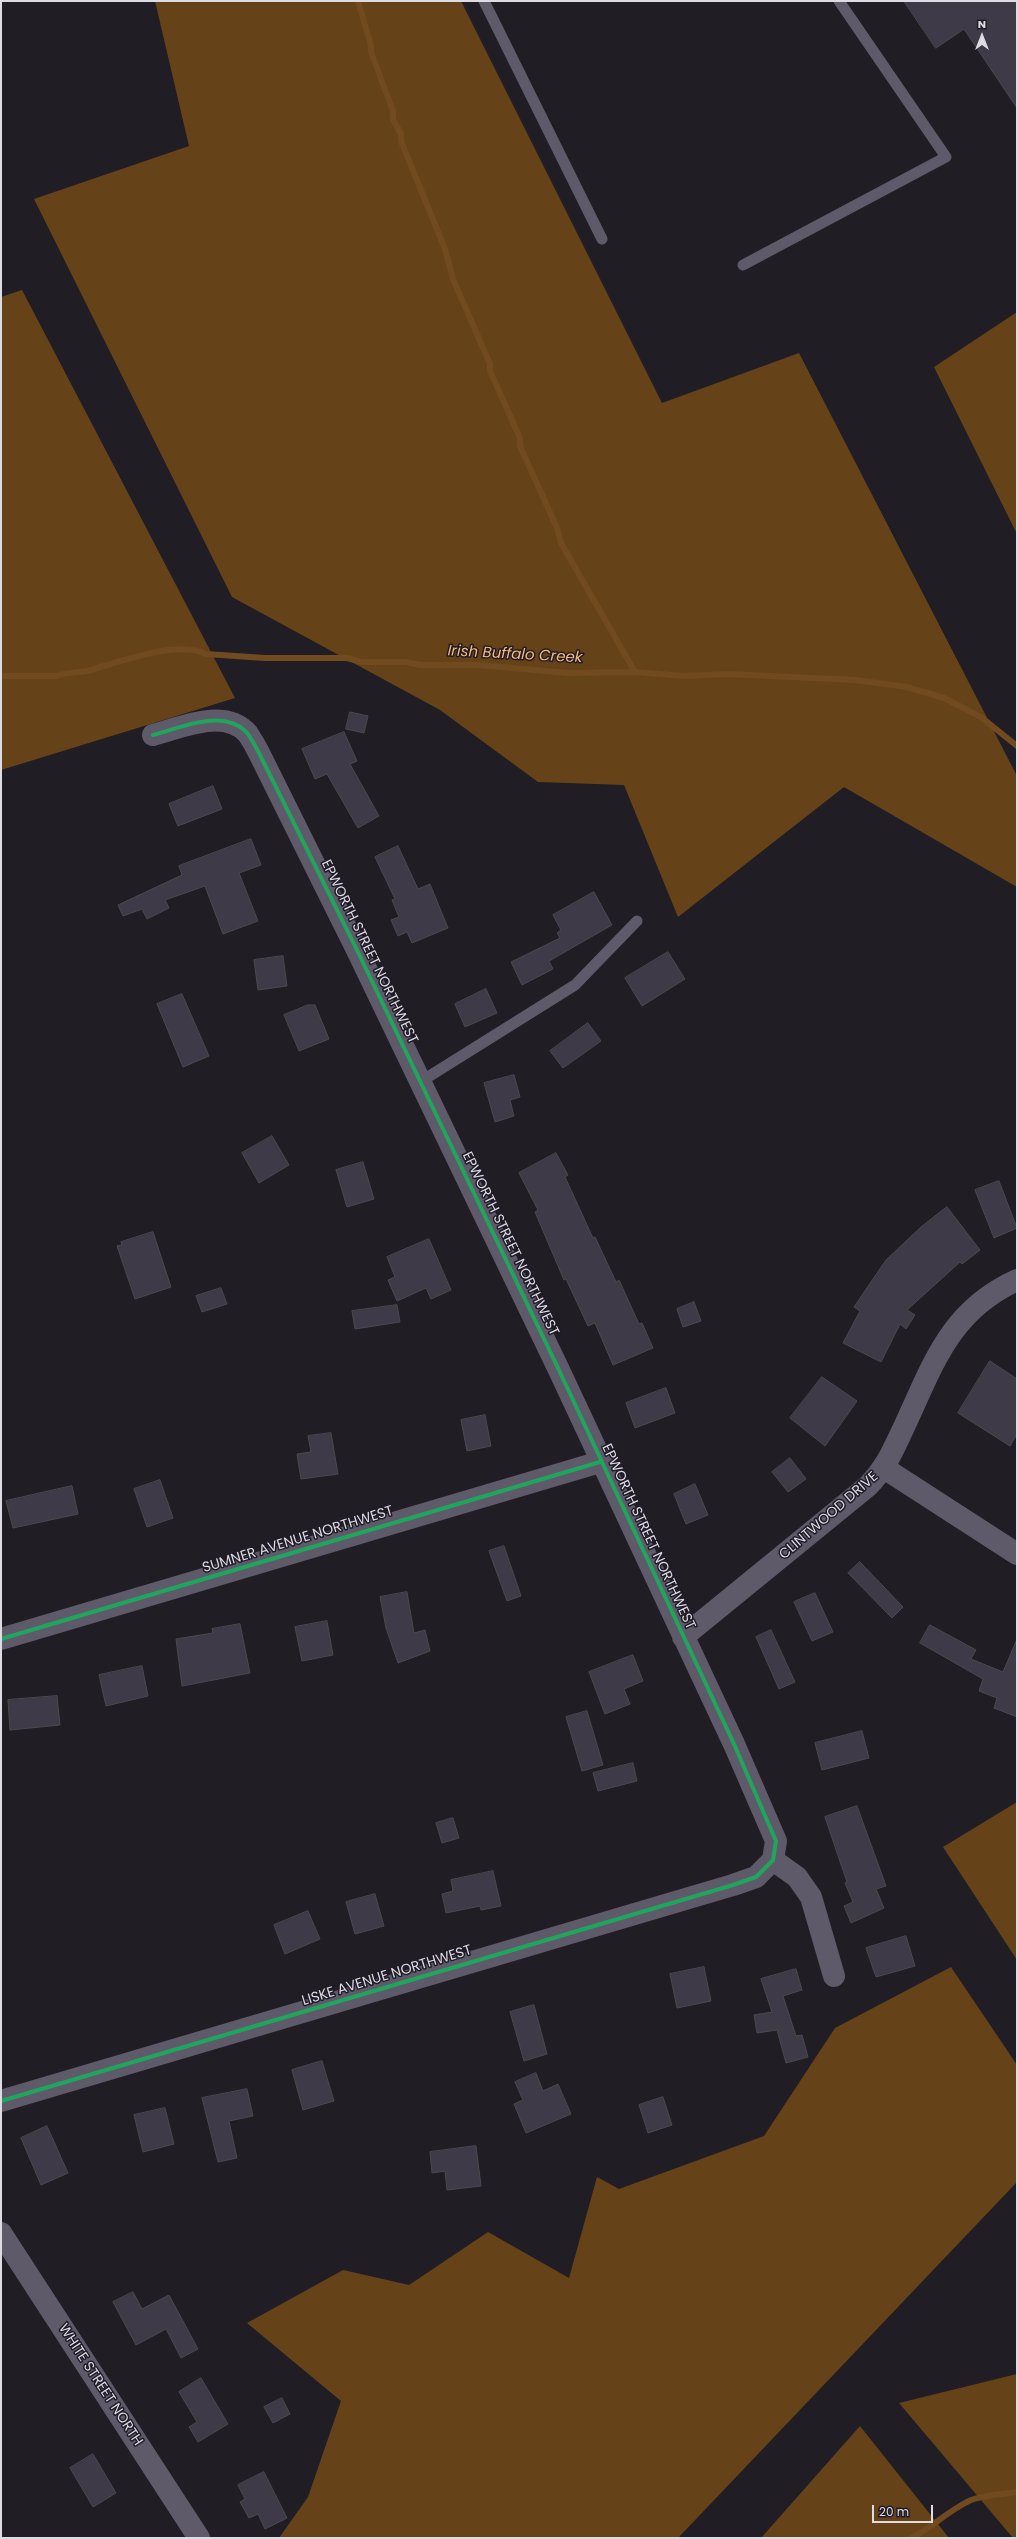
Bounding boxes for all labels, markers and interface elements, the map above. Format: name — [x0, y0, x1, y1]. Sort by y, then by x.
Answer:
north arrow — [962, 16, 1002, 56]
text: N — [978, 16, 986, 32]
water label: Irish Buffalo Creek — [447, 642, 583, 668]
street label: EPWORTH STREET NORTHWEST — [317, 857, 421, 1047]
street label: EPWORTH STREET NORTHWEST — [458, 1149, 562, 1339]
street label: EPWORTH STREET NORTHWEST — [598, 1442, 698, 1632]
street label: CLINTWOOD DRIVE — [776, 1468, 882, 1564]
street label: SUMNER AVENUE NORTHWEST — [201, 1503, 395, 1577]
street label: LISKE AVENUE NORTHWEST — [300, 1942, 474, 2010]
street label: WHITE STREET NORTH — [54, 2321, 146, 2449]
scale bar — [874, 2497, 935, 2523]
text: 20 m — [879, 2503, 909, 2520]

